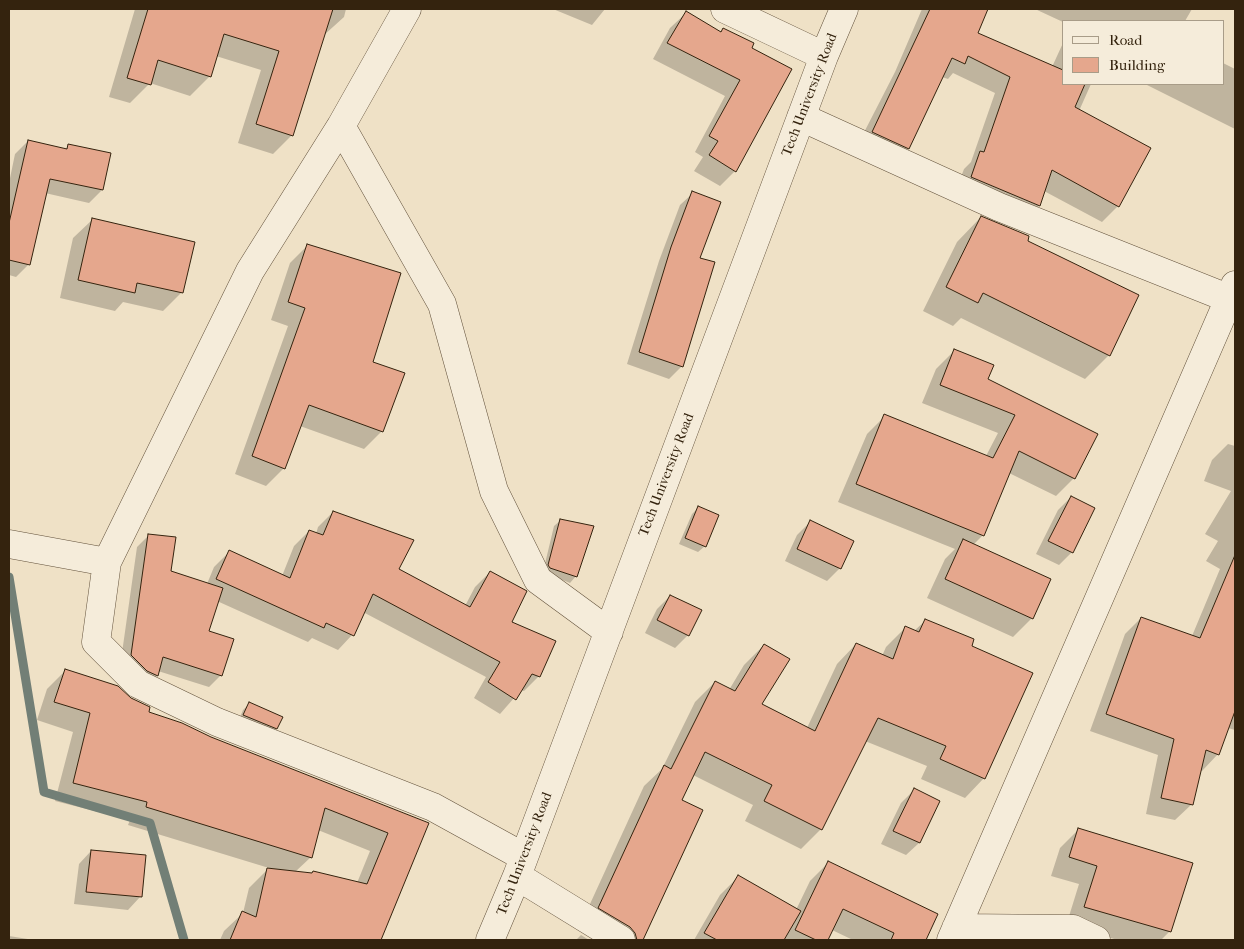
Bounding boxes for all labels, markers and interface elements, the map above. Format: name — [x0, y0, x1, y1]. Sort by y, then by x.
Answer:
legend — [1062, 20, 1224, 85]
street label: Tech University Road — [779, 31, 841, 159]
text: Road — [1109, 31, 1142, 49]
text: Building — [1109, 56, 1165, 74]
street label: Tech University Road — [636, 411, 698, 539]
street label: Tech University Road — [494, 790, 556, 918]

